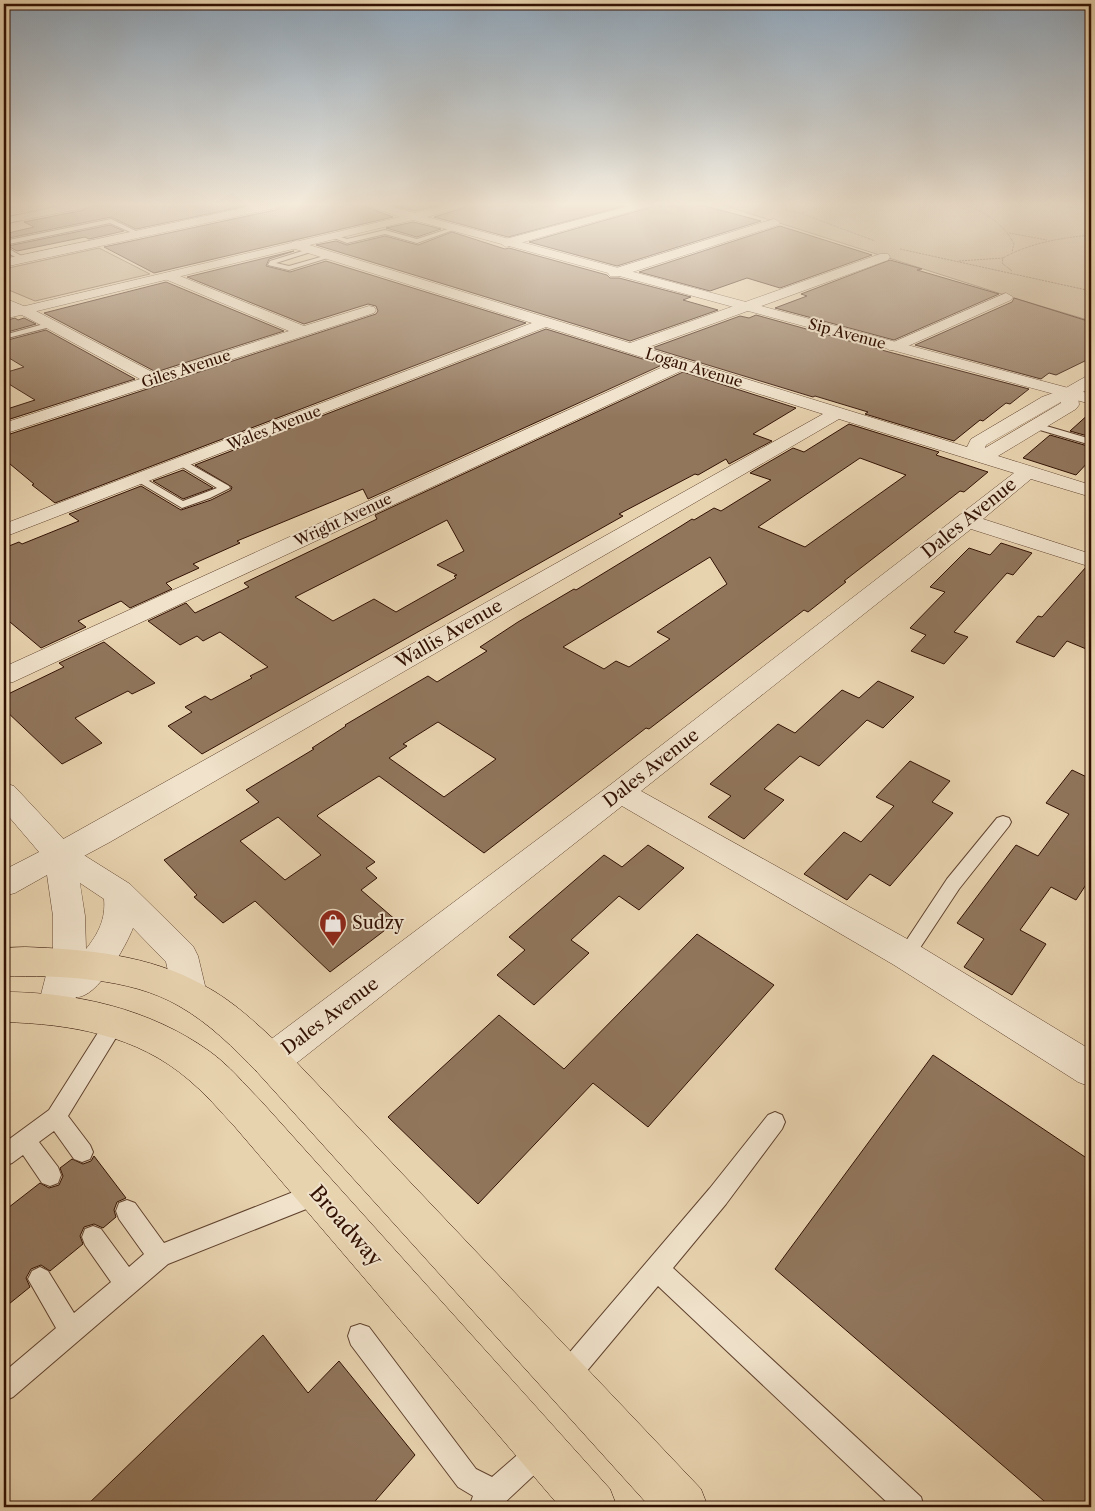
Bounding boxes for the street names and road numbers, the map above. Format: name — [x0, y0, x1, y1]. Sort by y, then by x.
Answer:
street label: Sip Avenue — [806, 314, 888, 353]
street label: Logan Avenue — [643, 344, 745, 391]
street label: Giles Avenue — [139, 345, 233, 392]
street label: Wales Avenue — [223, 401, 323, 455]
street label: Dales Avenue — [917, 473, 1021, 563]
street label: Wright Avenue — [290, 489, 395, 551]
street label: Wallis Avenue — [391, 595, 506, 674]
street label: Dales Avenue — [599, 724, 703, 812]
street label: Dales Avenue — [277, 972, 383, 1060]
street label: Broadway — [305, 1180, 388, 1271]

